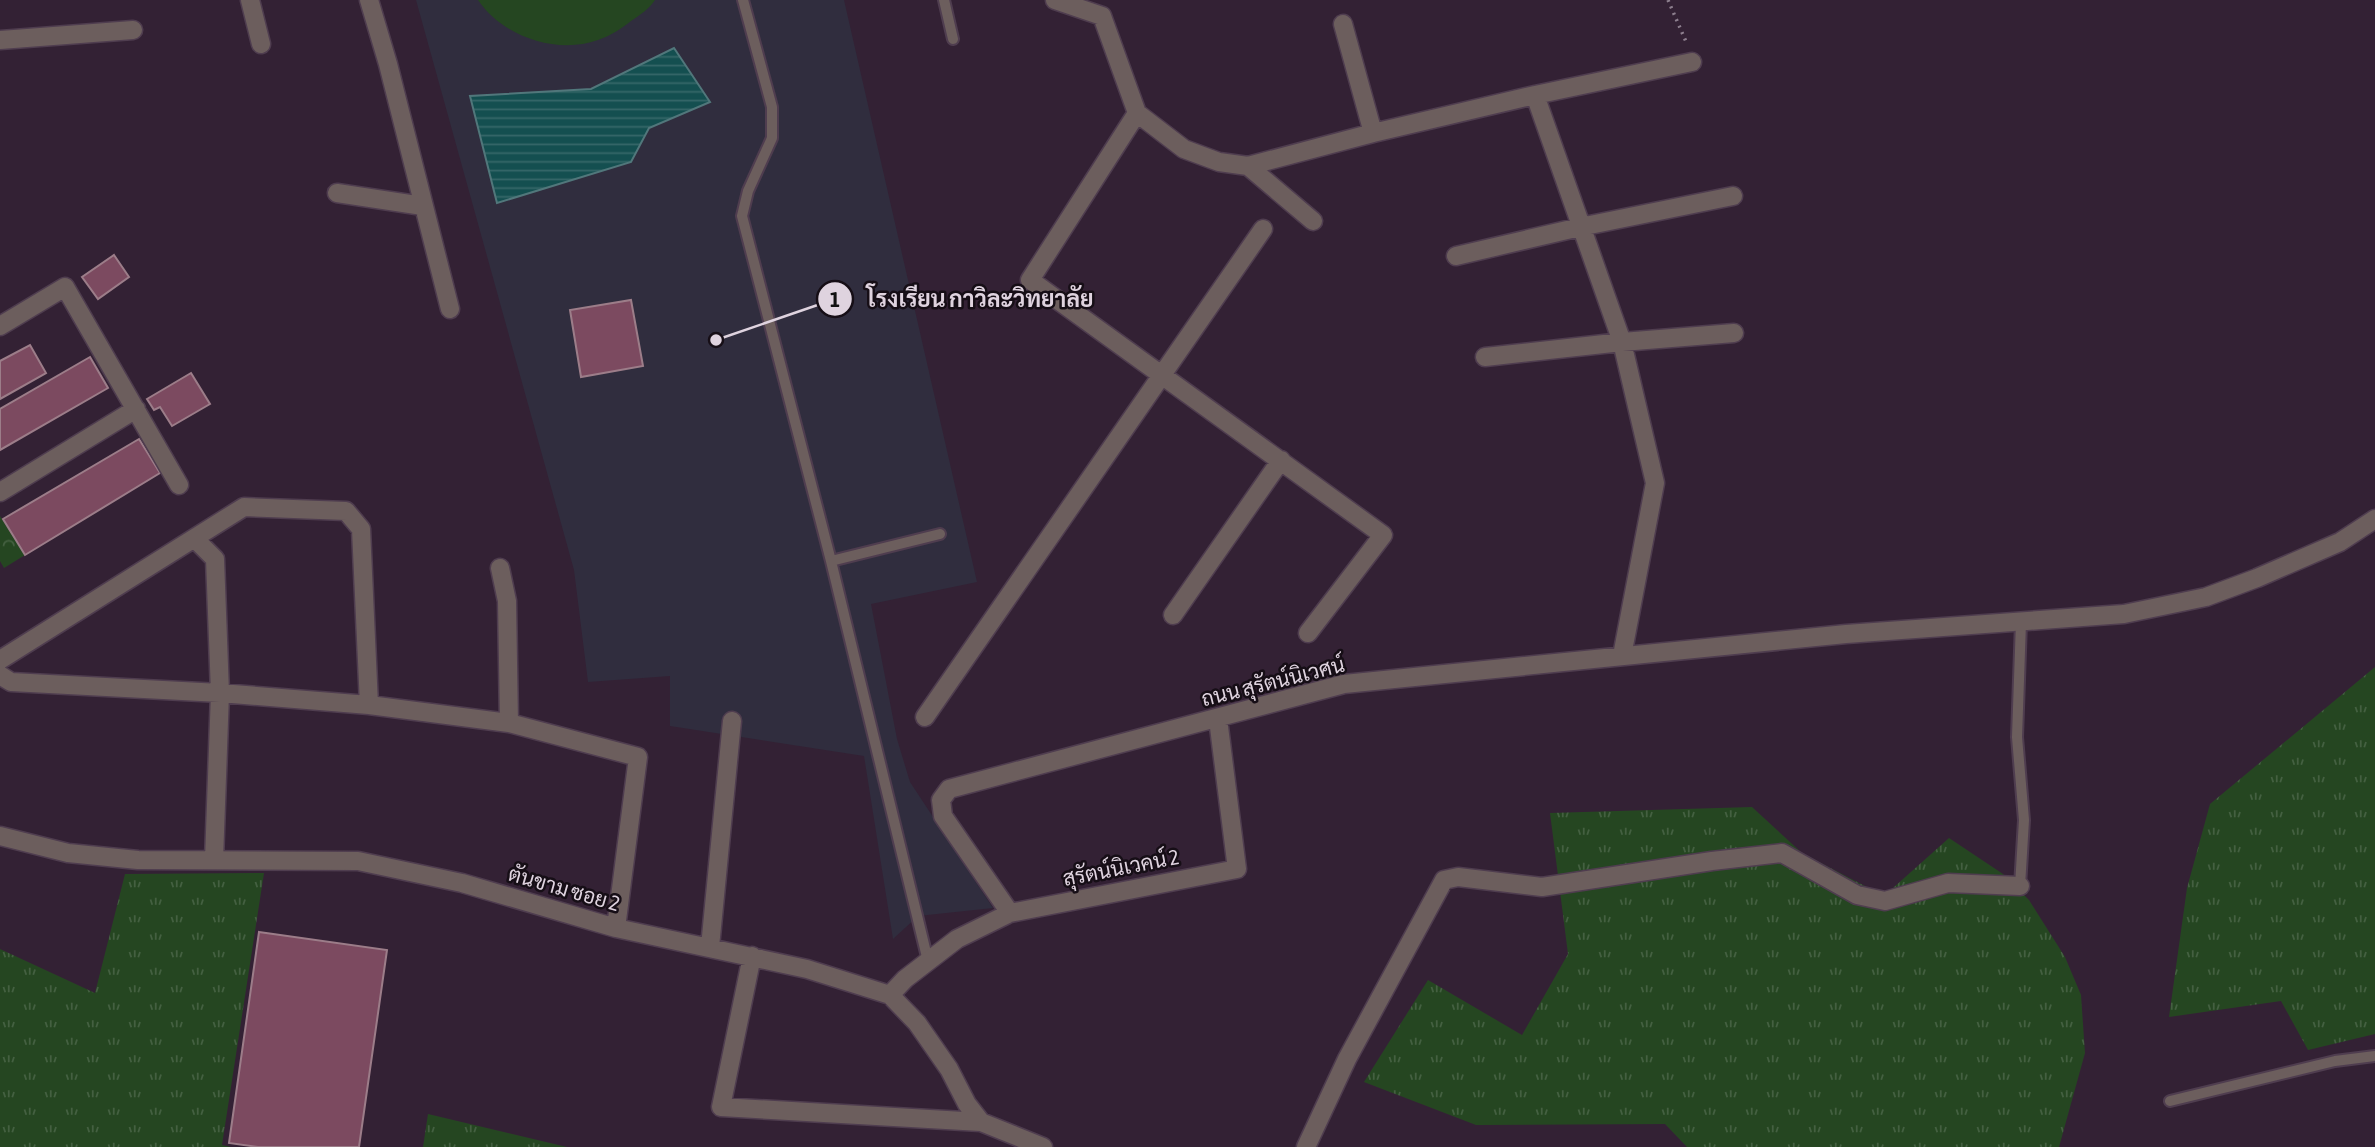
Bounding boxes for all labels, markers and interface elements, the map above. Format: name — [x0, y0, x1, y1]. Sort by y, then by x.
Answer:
callout: โรงเรียน กาวิละวิทยาลัย — [818, 277, 1108, 321]
text: โรงเรียน กาวิละวิทยาลัย — [864, 283, 1094, 312]
text: 1 — [830, 287, 840, 311]
street label: ถนน สุรัตน์นิเวศน์ — [1198, 651, 1348, 713]
street label: สุรัตน์นิเวคน์ 2 — [1060, 843, 1182, 893]
street label: ตันขาม ซอย 2 — [506, 861, 623, 915]

